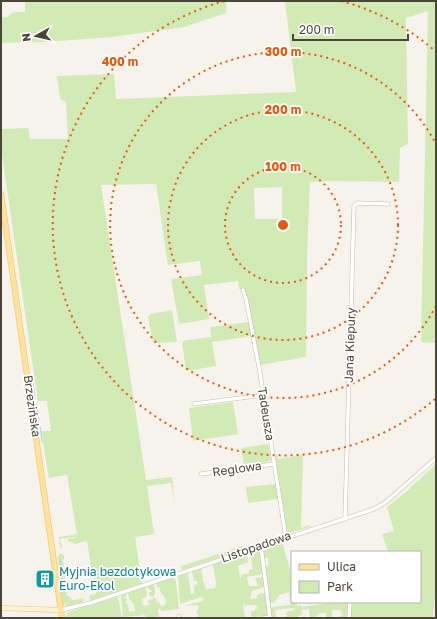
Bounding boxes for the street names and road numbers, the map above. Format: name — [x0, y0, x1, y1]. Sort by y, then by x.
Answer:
street label: Jana Kiepury — [341, 307, 358, 383]
street label: Brzezińska — [21, 374, 44, 438]
street label: Tadeusza — [255, 386, 278, 442]
street label: Reglowa — [211, 458, 262, 479]
street label: Listopadowa — [219, 528, 293, 566]

